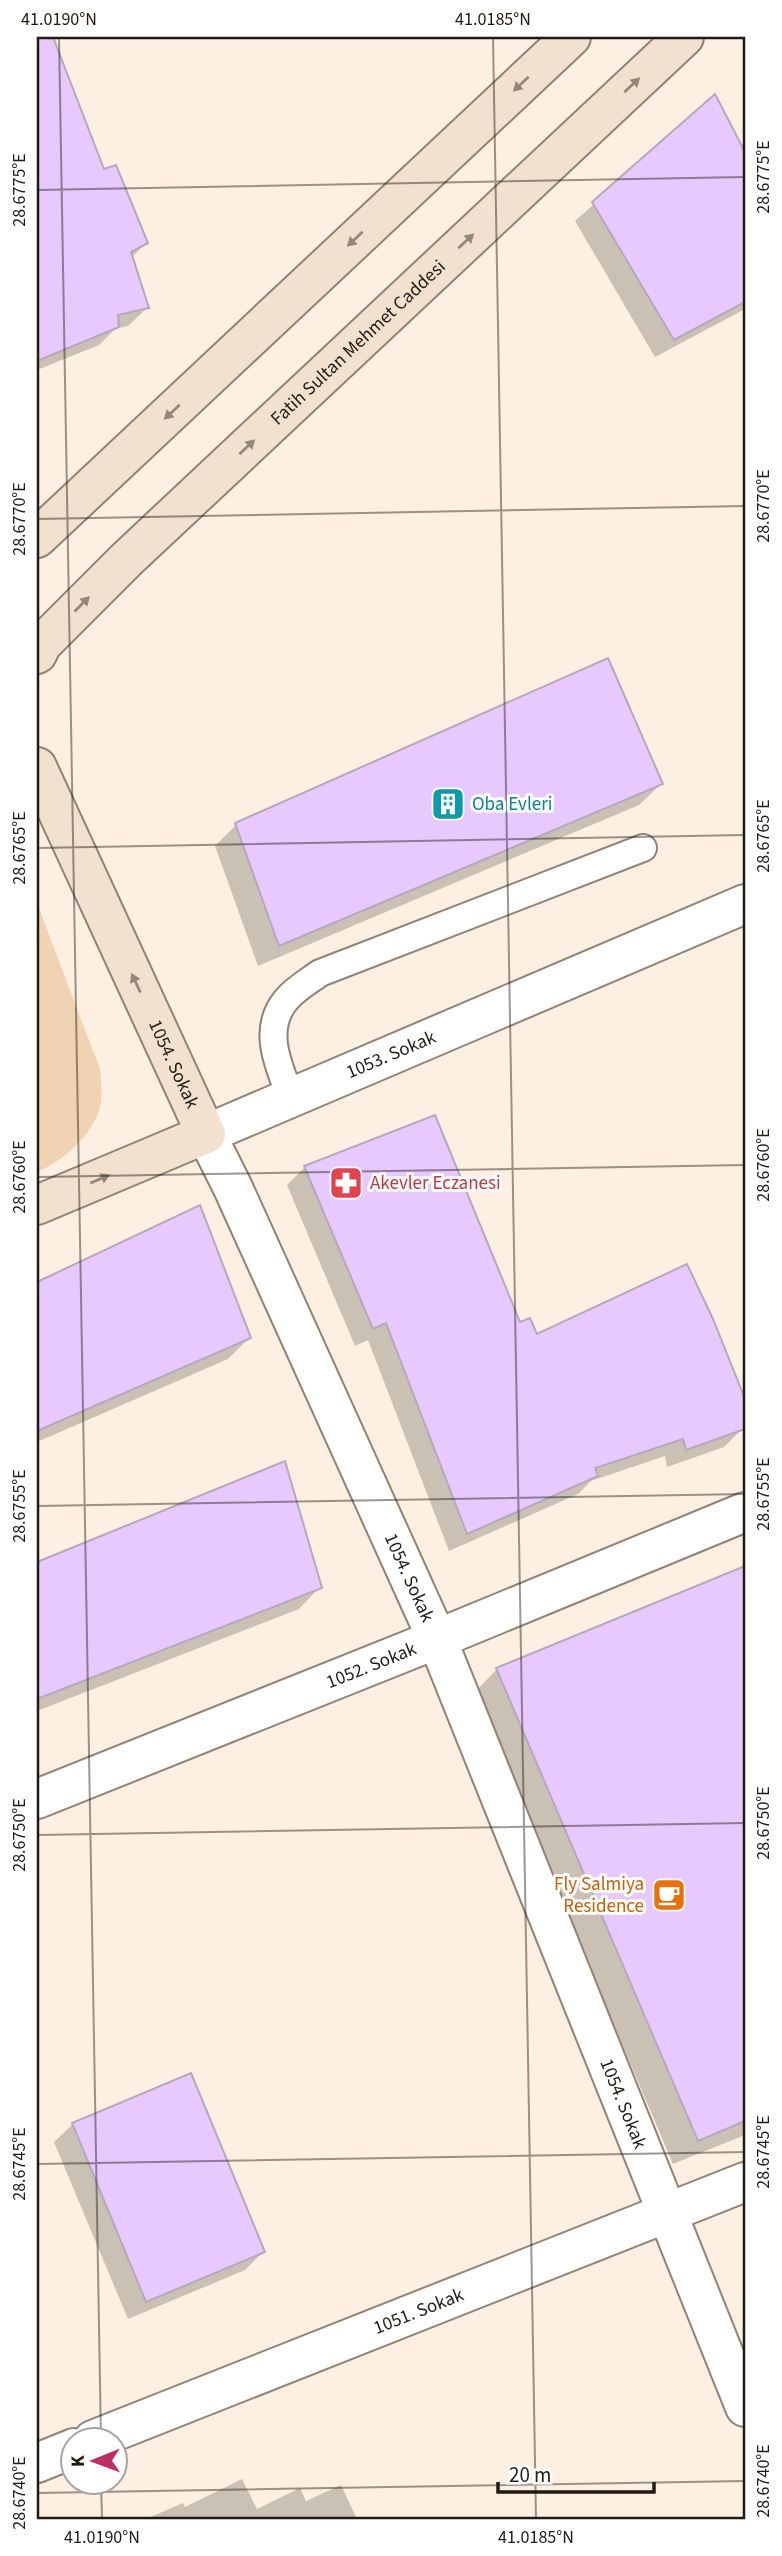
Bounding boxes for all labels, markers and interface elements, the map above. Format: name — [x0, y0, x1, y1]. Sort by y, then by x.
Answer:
text: 41.0190°N — [21, 7, 97, 32]
text: 41.0185°N — [455, 7, 531, 32]
one-way arrow — [513, 75, 530, 91]
one-way arrow — [623, 77, 641, 93]
text: 28.6775°E — [751, 140, 776, 214]
text: 28.6775°E — [7, 153, 32, 227]
one-way arrow — [347, 231, 364, 247]
one-way arrow — [458, 232, 475, 249]
street label: Fatih Sultan Mehmet Caddesi — [265, 254, 452, 431]
one-way arrow — [164, 404, 181, 420]
one-way arrow — [238, 439, 255, 455]
text: 28.6770°E — [751, 469, 776, 543]
text: 28.6770°E — [7, 482, 32, 556]
one-way arrow — [74, 595, 91, 612]
building icon: Oba Evleri — [429, 785, 467, 823]
place label: Oba Evleri — [472, 791, 552, 818]
text: 28.6765°E — [751, 799, 776, 873]
text: 28.6765°E — [7, 811, 32, 885]
one-way arrow — [130, 973, 141, 994]
street label: 1054. Sokak — [142, 1015, 206, 1113]
street label: 1053. Sokak — [342, 1024, 441, 1086]
text: 28.6760°E — [751, 1128, 776, 1202]
text: 28.6760°E — [7, 1140, 32, 1214]
pharmacy icon: Akevler Eczanesi — [327, 1164, 365, 1202]
place label: Akevler Eczanesi — [370, 1170, 501, 1197]
one-way arrow — [90, 1173, 110, 1185]
text: 28.6755°E — [751, 1457, 776, 1531]
text: 28.6755°E — [7, 1469, 32, 1543]
street label: 1054. Sokak — [377, 1529, 441, 1627]
street label: 1052. Sokak — [322, 1635, 421, 1695]
text: 28.6750°E — [751, 1786, 776, 1860]
text: 28.6750°E — [7, 1798, 32, 1872]
place label: Fly Salmiya Residence — [554, 1871, 644, 1920]
cafe icon: Fly Salmiya Residence — [650, 1876, 688, 1914]
street label: 1054. Sokak — [593, 2055, 654, 2153]
text: 28.6745°E — [751, 2115, 776, 2189]
text: 28.6745°E — [7, 2127, 32, 2201]
street label: 1051. Sokak — [369, 2281, 468, 2341]
north arrow — [60, 2426, 130, 2496]
text: 28.6740°E — [751, 2444, 776, 2518]
scale bar — [498, 2451, 654, 2495]
text: K — [65, 2455, 92, 2467]
text: 28.6740°E — [7, 2456, 32, 2530]
text: 20 m — [509, 2460, 551, 2490]
text: 41.0190°N — [64, 2525, 140, 2550]
text: 41.0185°N — [498, 2525, 574, 2550]

